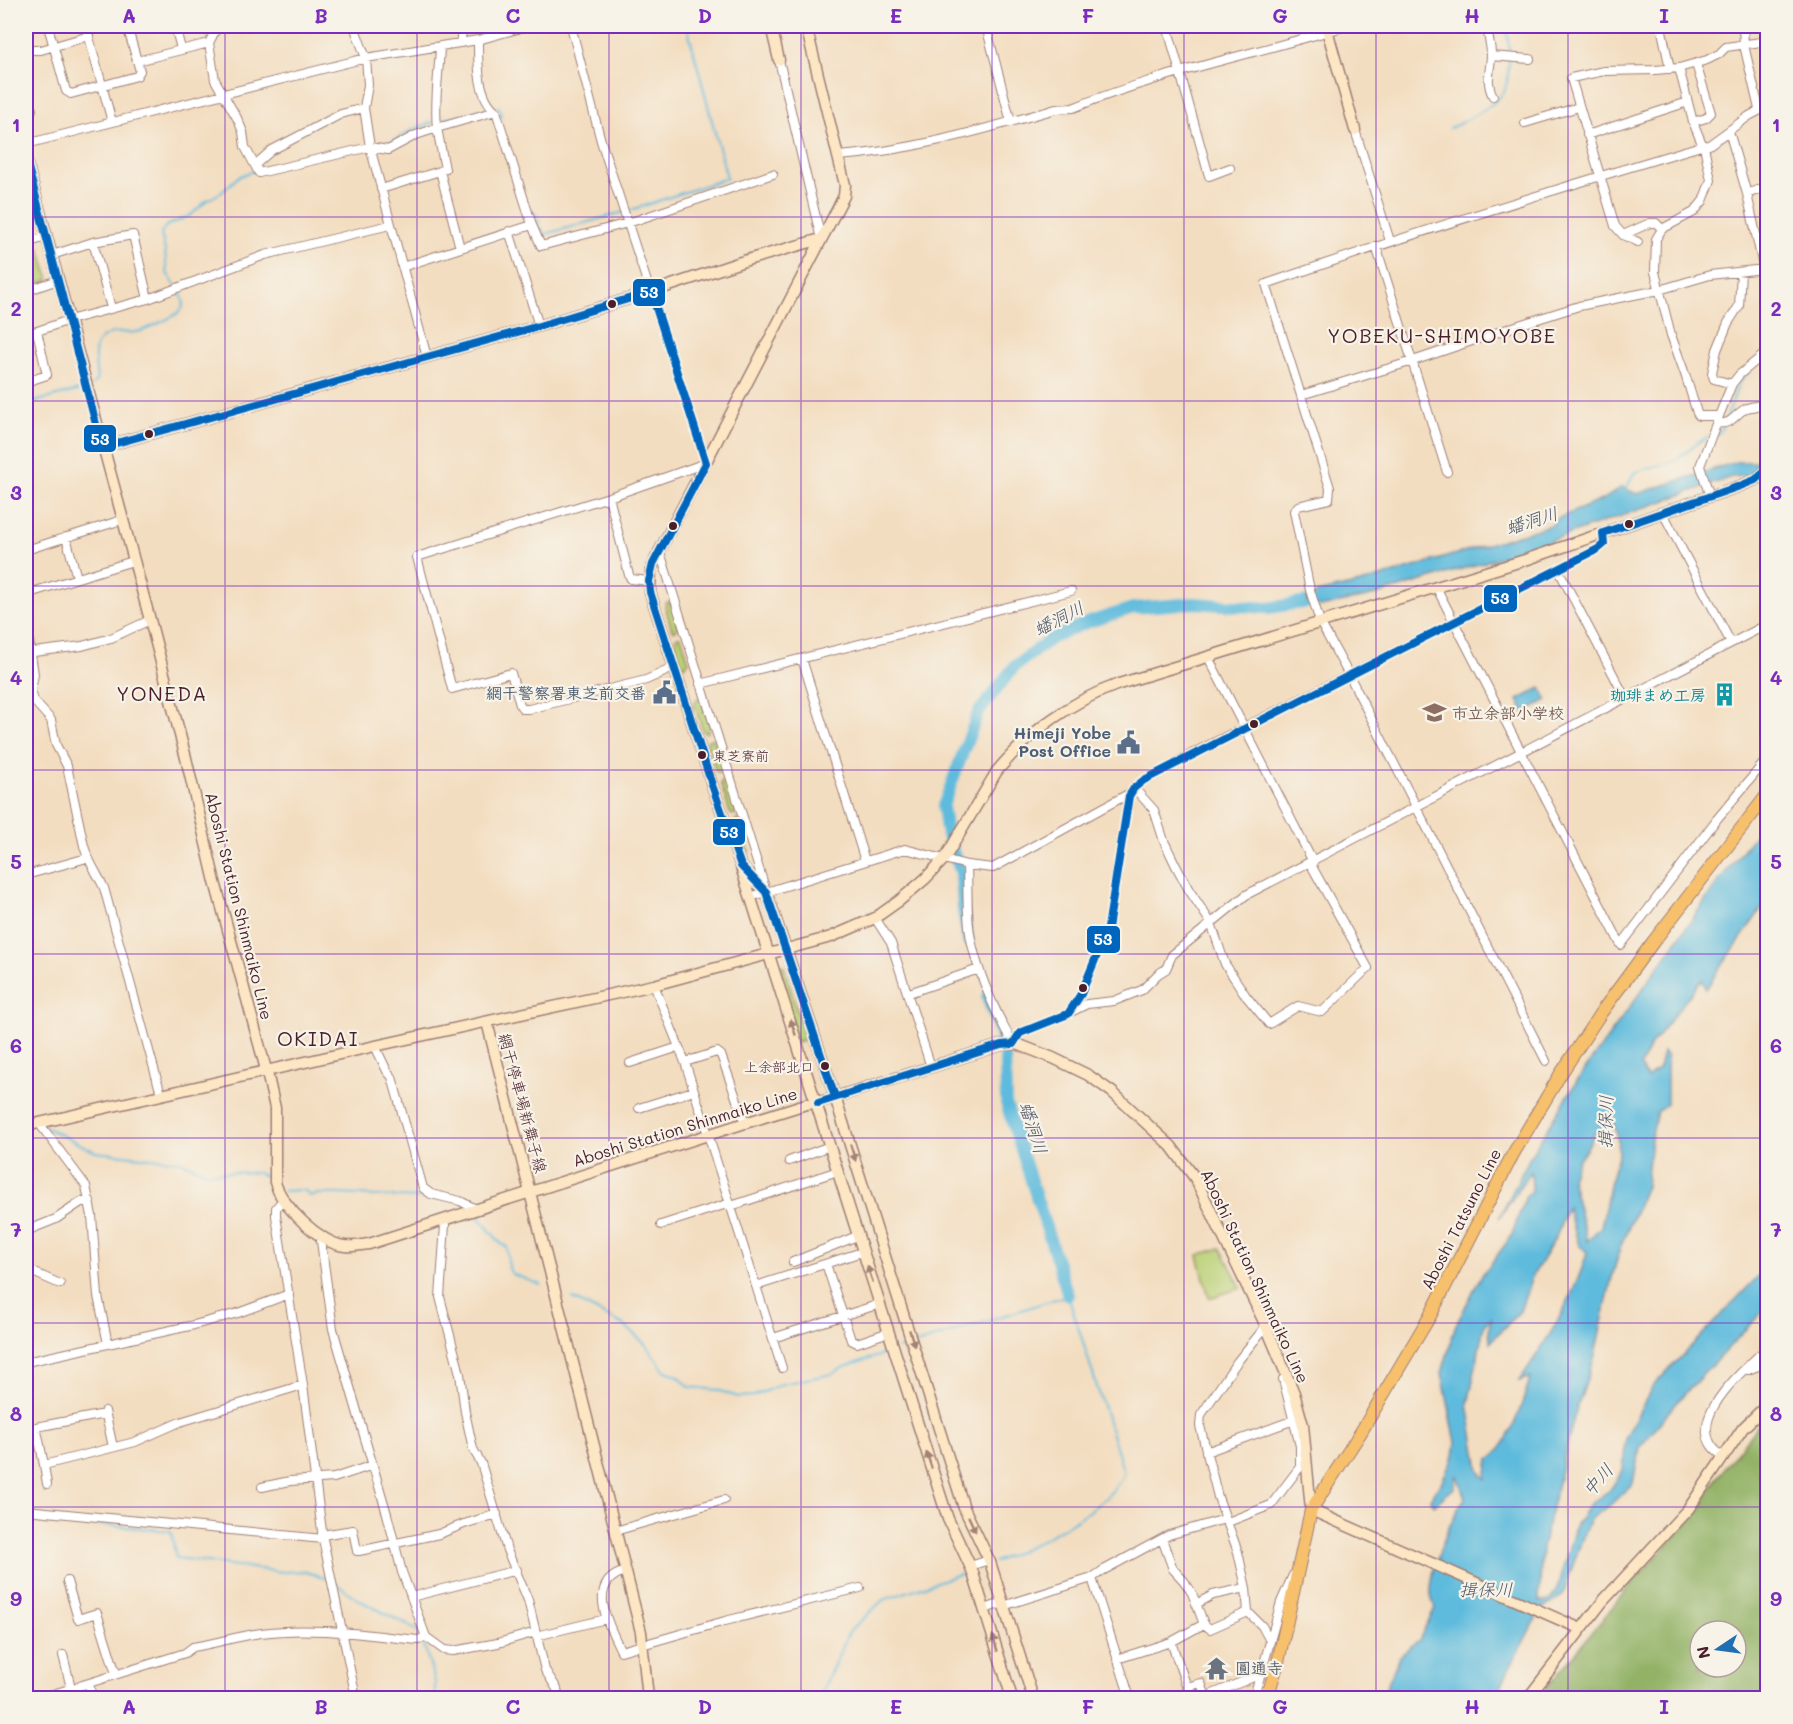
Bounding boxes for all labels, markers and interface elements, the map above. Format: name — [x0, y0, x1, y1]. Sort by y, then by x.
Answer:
text: A — [122, 2, 136, 28]
text: B — [314, 2, 328, 28]
text: C — [506, 2, 521, 28]
text: D — [698, 2, 712, 28]
text: E — [890, 2, 902, 28]
text: F — [1082, 2, 1095, 28]
text: G — [1272, 2, 1288, 28]
text: H — [1464, 2, 1480, 28]
text: I — [1659, 2, 1669, 28]
text: 1 — [12, 111, 20, 137]
text: 1 — [1772, 111, 1780, 137]
line badge: 53 — [632, 278, 666, 307]
text: 53 — [640, 281, 659, 302]
text: 2 — [10, 295, 22, 321]
text: 2 — [1770, 295, 1782, 321]
unlabelled marker — [606, 298, 618, 310]
district label: YOBEKU-SHIMOYOBE — [1327, 322, 1557, 348]
line badge: 53 — [83, 424, 117, 453]
text: 53 — [91, 428, 110, 449]
unlabelled marker — [143, 428, 155, 440]
text: 3 — [10, 479, 22, 505]
text: 3 — [1770, 479, 1782, 505]
water label: 蟠洞川 — [1502, 501, 1561, 539]
unlabelled marker — [1623, 518, 1635, 530]
unlabelled marker — [667, 520, 679, 532]
line badge: 53 — [1483, 584, 1518, 613]
text: 53 — [1491, 587, 1510, 608]
water label: 蟠洞川 — [1029, 595, 1088, 641]
text: 4 — [10, 664, 23, 690]
text: 4 — [1770, 664, 1783, 690]
district label: YONEDA — [116, 680, 208, 706]
public building icon: 網干警察署東芝前交番 — [651, 680, 677, 706]
place label: 網干警察署東芝前交番 — [486, 682, 646, 703]
building icon: 珈琲まめ工房 — [1711, 682, 1737, 708]
place label: 珈琲まめ工房 — [1610, 684, 1706, 705]
school or university icon: 市立余部小学校 — [1421, 700, 1447, 726]
place label: 市立余部小学校 — [1452, 702, 1564, 723]
unlabelled marker — [1248, 718, 1260, 730]
place label: Himeji Yobe Post Office — [1013, 722, 1111, 761]
public building icon: Himeji Yobe Post Office — [1116, 729, 1142, 755]
place label: 東芝寮前 — [713, 746, 769, 765]
marker: 東芝寮前 — [696, 749, 708, 761]
street label: Aboshi Station Shinmaiko Line — [201, 790, 278, 1022]
line badge: 53 — [712, 818, 746, 846]
text: 53 — [720, 821, 739, 842]
text: 5 — [10, 848, 22, 874]
text: 5 — [1770, 848, 1782, 874]
line badge: 53 — [1086, 925, 1121, 954]
text: 53 — [1094, 928, 1113, 949]
unlabelled marker — [1077, 982, 1089, 994]
one-way arrow — [787, 1018, 797, 1036]
district label: OKIDAI — [277, 1025, 359, 1051]
street label: 網干停車場新舞子線 — [495, 1031, 552, 1175]
text: 6 — [10, 1032, 22, 1058]
text: 6 — [1770, 1032, 1782, 1058]
place label: 上余部北口 — [744, 1057, 814, 1076]
marker: 上余部北口 — [819, 1060, 831, 1072]
street label: Aboshi Station Shinmaiko Line — [570, 1082, 800, 1171]
water label: 揖保川 — [1593, 1095, 1617, 1149]
water label: 蟠洞川 — [1015, 1098, 1053, 1157]
one-way arrow — [849, 1144, 858, 1162]
street label: Aboshi Tatsuno Line — [1416, 1145, 1505, 1293]
street label: Aboshi Station Shinmaiko Line — [1197, 1165, 1314, 1386]
text: 7 — [10, 1216, 22, 1242]
text: 7 — [1770, 1216, 1782, 1242]
one-way arrow — [864, 1265, 874, 1283]
one-way arrow — [908, 1329, 917, 1347]
text: 8 — [10, 1400, 22, 1426]
text: 8 — [1770, 1400, 1782, 1426]
one-way arrow — [923, 1451, 933, 1469]
water label: 中川 — [1576, 1458, 1618, 1501]
one-way arrow — [967, 1515, 976, 1532]
water label: 揖保川 — [1459, 1577, 1513, 1601]
text: 9 — [10, 1585, 22, 1611]
text: 9 — [1770, 1585, 1782, 1611]
north arrow — [1688, 1619, 1748, 1679]
one-way arrow — [990, 1633, 999, 1651]
text: N — [1691, 1644, 1714, 1661]
temple icon: 圓通寺 — [1204, 1655, 1230, 1681]
place label: 圓通寺 — [1235, 1657, 1283, 1678]
text: A — [122, 1693, 136, 1719]
text: B — [314, 1693, 328, 1719]
text: C — [506, 1693, 521, 1719]
text: D — [698, 1693, 712, 1719]
text: E — [890, 1693, 902, 1719]
text: F — [1082, 1693, 1095, 1719]
text: G — [1272, 1693, 1288, 1719]
text: H — [1464, 1693, 1480, 1719]
text: I — [1659, 1693, 1669, 1719]

